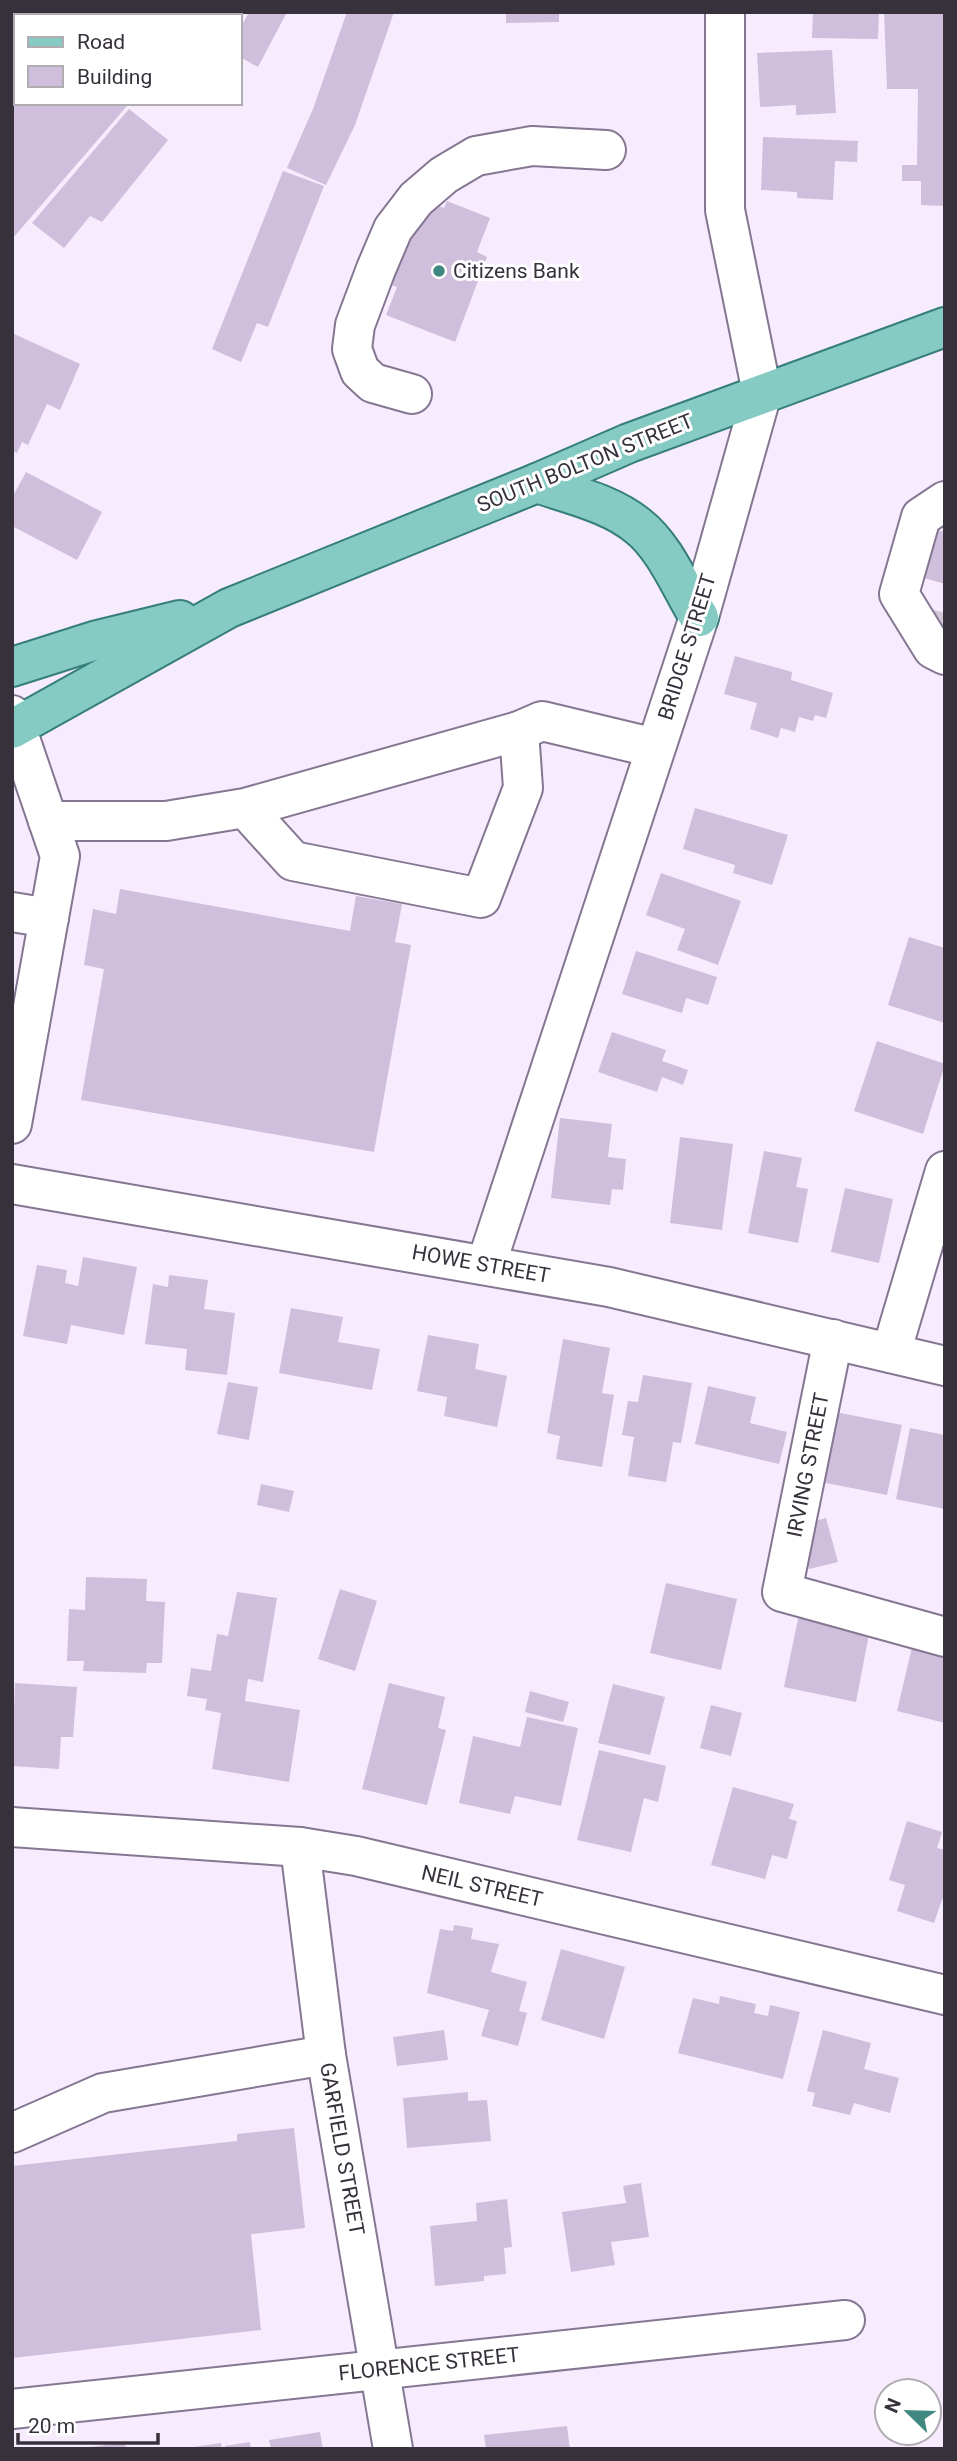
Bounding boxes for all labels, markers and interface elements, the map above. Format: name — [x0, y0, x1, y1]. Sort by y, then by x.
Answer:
legend — [14, 14, 242, 105]
text: Road — [77, 30, 125, 54]
text: Building — [77, 65, 152, 89]
place label: Citizens Bank — [453, 259, 580, 283]
marker: Citizens Bank — [431, 263, 447, 279]
street label: SOUTH BOLTON STREET — [474, 408, 697, 517]
street label: BRIDGE STREET — [653, 571, 721, 723]
street label: HOWE STREET — [410, 1240, 552, 1288]
street label: IRVING STREET — [782, 1390, 834, 1539]
street label: NEIL STREET — [419, 1860, 545, 1912]
street label: GARFIELD STREET — [315, 2061, 369, 2238]
street label: FLORENCE STREET — [337, 2343, 521, 2385]
north arrow — [873, 2377, 943, 2447]
text: N — [880, 2395, 906, 2416]
scale bar — [18, 2402, 158, 2446]
text: 20 m — [28, 2414, 75, 2438]

